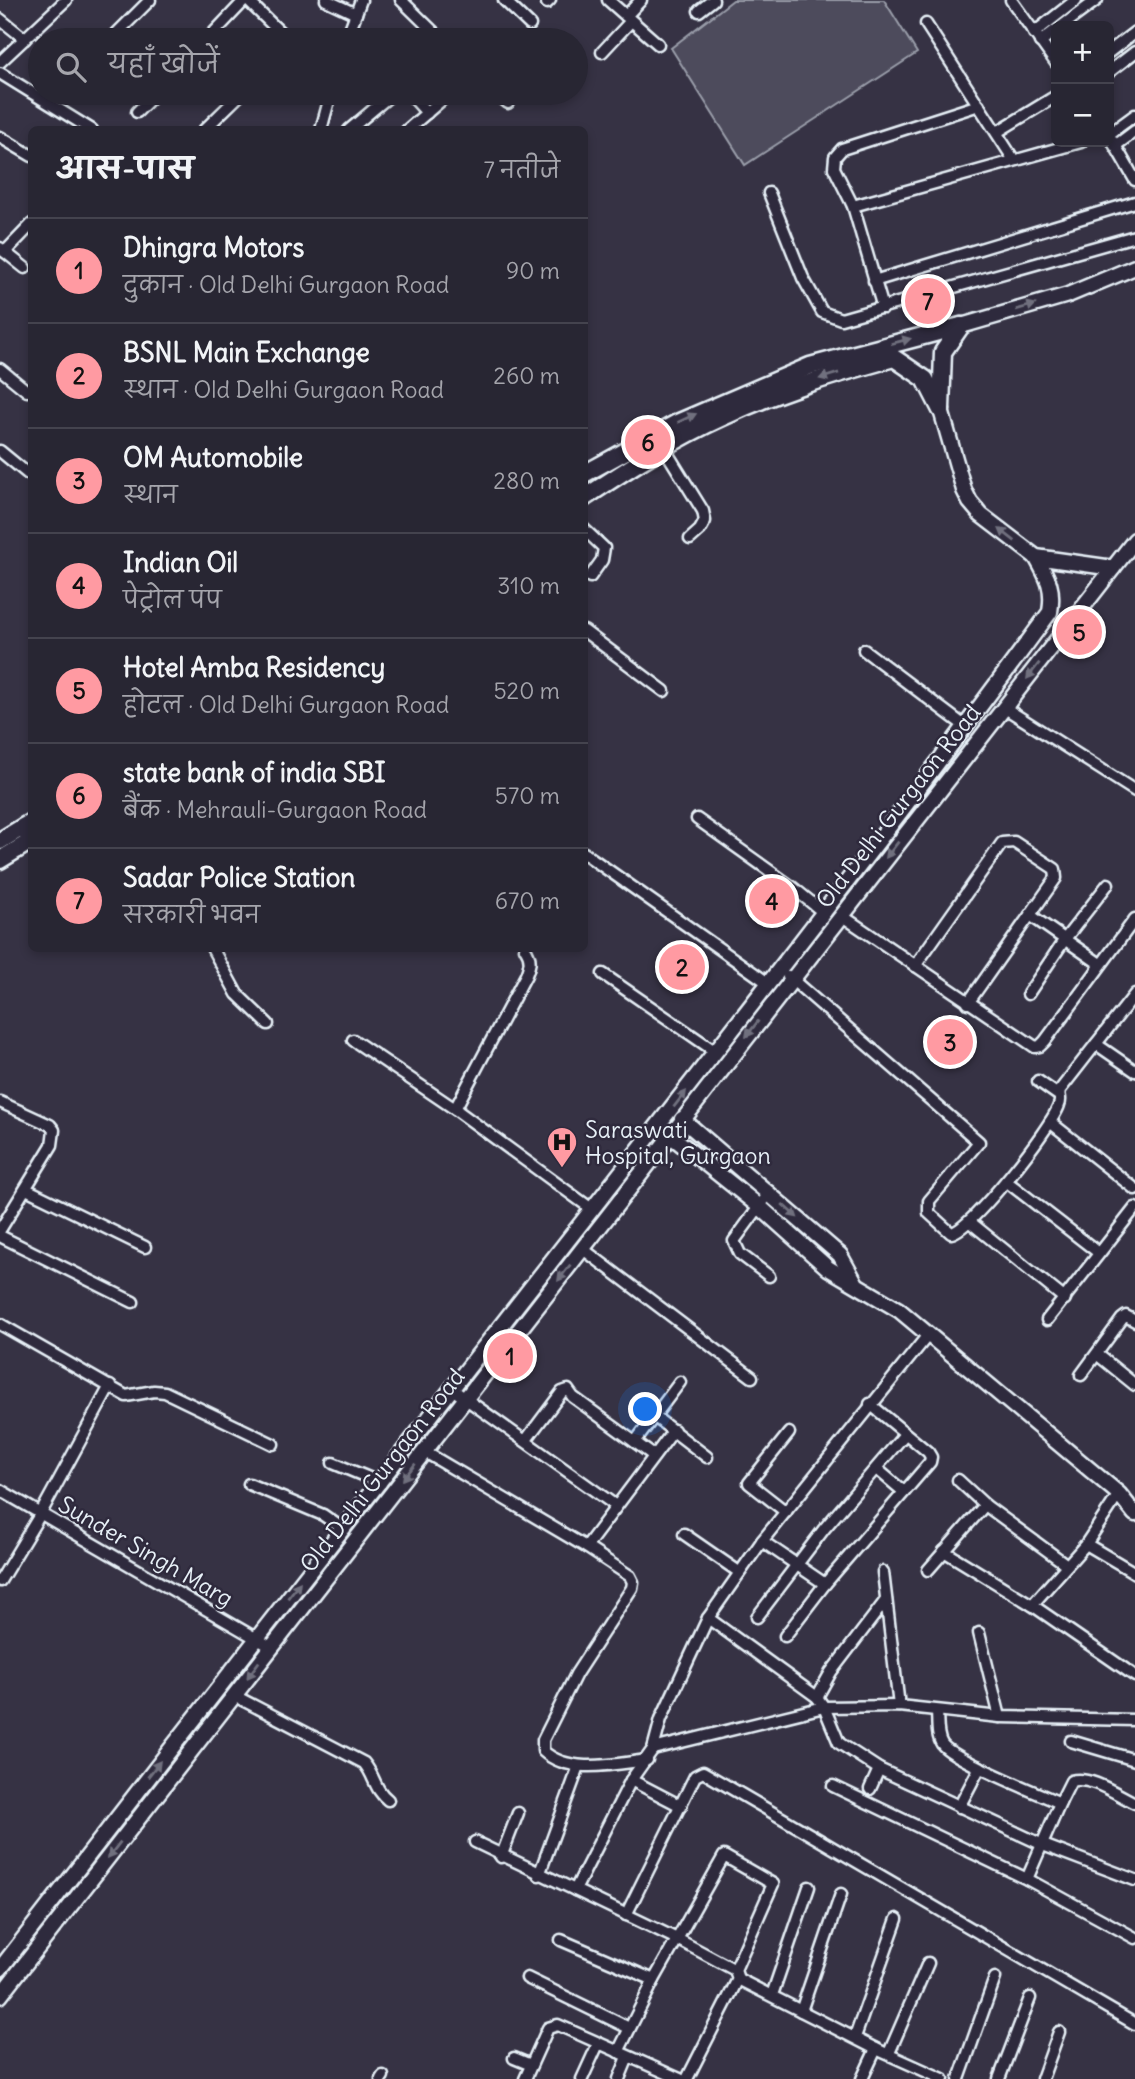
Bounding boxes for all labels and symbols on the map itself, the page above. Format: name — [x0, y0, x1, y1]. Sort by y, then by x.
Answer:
pin: 7 — [905, 275, 951, 327]
one-way arrow — [1016, 301, 1037, 311]
one-way arrow — [890, 335, 912, 346]
one-way arrow — [818, 372, 839, 382]
one-way arrow — [677, 412, 697, 424]
pin: 6 — [625, 416, 671, 468]
one-way arrow — [998, 528, 1016, 542]
pin: 5 — [1056, 606, 1102, 658]
one-way arrow — [1025, 662, 1040, 680]
street label: Old Delhi Gurgaon Road — [809, 698, 987, 914]
one-way arrow — [886, 841, 900, 859]
pin: 4 — [749, 875, 795, 927]
pin: 2 — [659, 941, 705, 993]
pin: 3 — [927, 1016, 973, 1068]
one-way arrow — [745, 1020, 760, 1038]
one-way arrow — [673, 1090, 688, 1108]
place label: Saraswati Hospital, Gurgaon — [585, 1115, 771, 1170]
hospital icon: Saraswati Hospital, Gurgaon — [545, 1125, 579, 1169]
one-way arrow — [781, 1202, 798, 1218]
one-way arrow — [557, 1265, 572, 1282]
pin: 1 — [487, 1330, 533, 1382]
street label: Old Delhi Gurgaon Road — [293, 1362, 471, 1578]
your location — [628, 1392, 662, 1426]
one-way arrow — [403, 1463, 417, 1481]
street label: Sunder Singh Marg — [54, 1489, 238, 1613]
one-way arrow — [287, 1582, 302, 1600]
one-way arrow — [247, 1661, 261, 1679]
one-way arrow — [147, 1761, 162, 1779]
one-way arrow — [108, 1841, 122, 1859]

